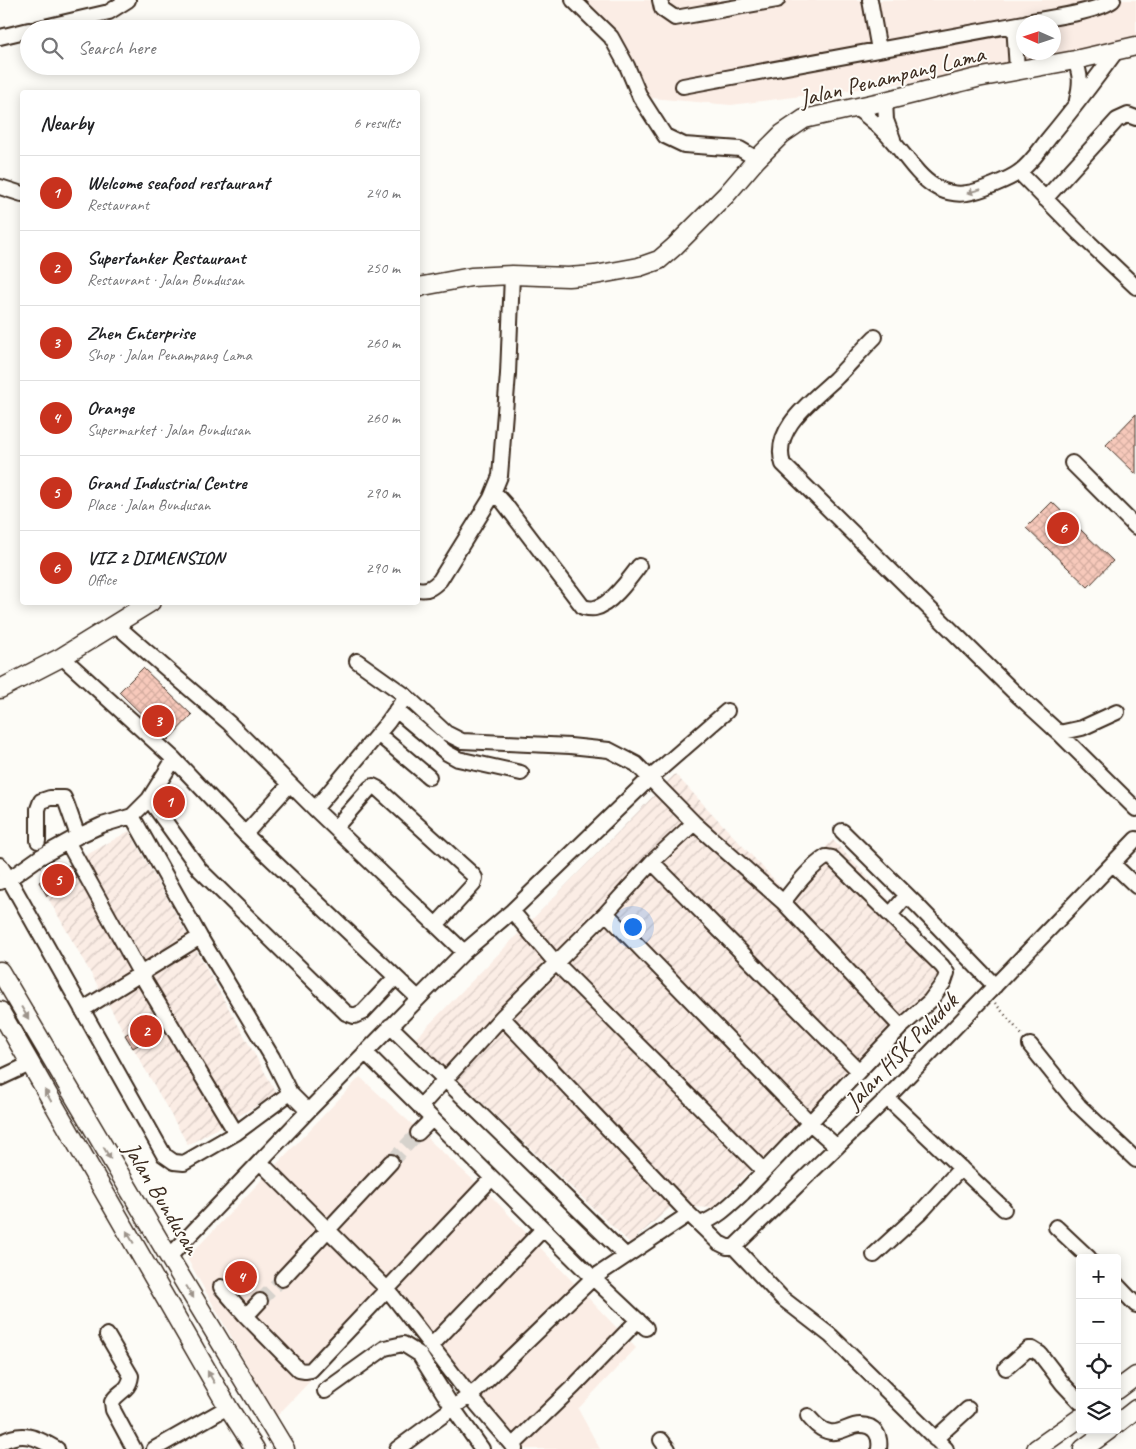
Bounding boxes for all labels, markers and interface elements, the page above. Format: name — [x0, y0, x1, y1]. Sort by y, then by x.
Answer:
north arrow — [1016, 15, 1061, 60]
search box — [20, 20, 420, 75]
icon: search — [38, 34, 66, 62]
text: Search here — [78, 36, 155, 60]
street label: Jalan Penampang Lama — [795, 38, 989, 114]
text: Nearby — [40, 110, 93, 136]
text: 6 results — [353, 113, 400, 133]
text: Welcome seafood restaurant — [87, 171, 270, 195]
text: 1 — [52, 183, 60, 203]
text: 240 m — [366, 183, 400, 203]
one-way arrow — [967, 187, 982, 195]
text: Restaurant — [87, 195, 149, 215]
text: Supertanker Restaurant — [87, 246, 245, 270]
text: 2 — [52, 258, 60, 278]
text: 250 m — [366, 258, 400, 278]
text: Restaurant · Jalan Bundusan — [87, 270, 244, 290]
text: Zhen Enterprise — [87, 321, 195, 345]
text: 3 — [52, 333, 60, 353]
text: 260 m — [366, 333, 400, 353]
text: Shop · Jalan Penampang Lama — [87, 345, 252, 365]
text: Orange — [87, 396, 134, 420]
text: 4 — [52, 408, 60, 428]
text: 260 m — [366, 408, 400, 428]
text: Supermarket · Jalan Bundusan — [87, 420, 250, 440]
text: Grand Industrial Centre — [87, 471, 247, 495]
text: 5 — [53, 483, 59, 503]
text: 290 m — [366, 483, 400, 503]
text: Place · Jalan Bundusan — [87, 495, 210, 515]
pin: 6 — [1047, 509, 1079, 547]
text: VIZ 2 DIMENSION — [87, 546, 224, 570]
text: 6 — [52, 558, 60, 578]
text: 290 m — [366, 558, 400, 578]
text: Office — [87, 570, 116, 590]
pin: 3 — [142, 702, 174, 740]
pin: 1 — [153, 783, 185, 821]
pin: 5 — [42, 861, 74, 899]
your location — [620, 914, 646, 940]
street label: Jalan HSK Puluduk — [837, 985, 966, 1116]
one-way arrow — [20, 1006, 29, 1019]
pin: 2 — [130, 1012, 162, 1050]
one-way arrow — [44, 1090, 53, 1103]
street label: Jalan Bundusan — [116, 1135, 208, 1261]
one-way arrow — [103, 1146, 112, 1159]
one-way arrow — [125, 1230, 134, 1243]
map controls — [1076, 1254, 1121, 1434]
button: + — [1076, 1254, 1121, 1299]
pin: 4 — [225, 1258, 257, 1296]
one-way arrow — [186, 1286, 195, 1299]
button: − — [1076, 1299, 1121, 1344]
button: locate — [1076, 1344, 1121, 1389]
one-way arrow — [207, 1371, 216, 1384]
button: layers — [1076, 1389, 1121, 1434]

